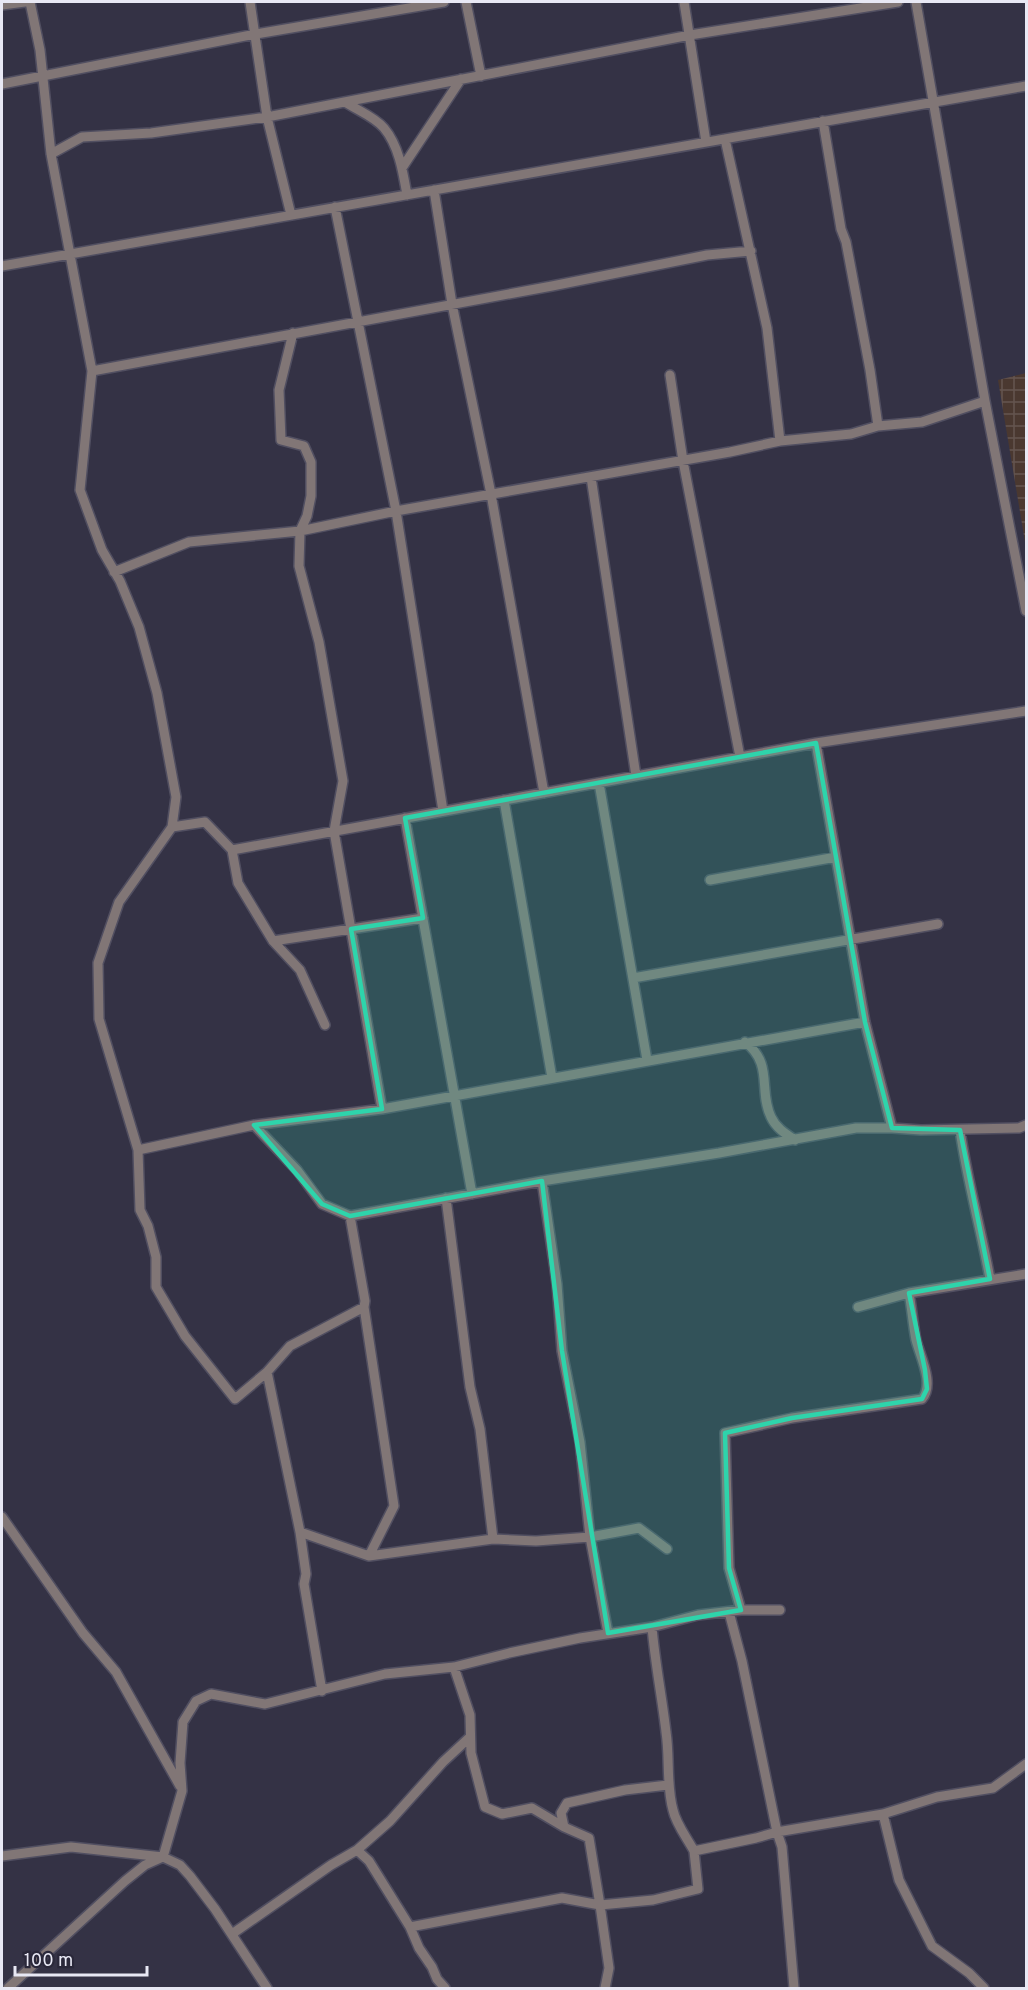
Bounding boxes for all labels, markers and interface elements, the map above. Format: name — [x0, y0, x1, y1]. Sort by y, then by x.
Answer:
scale bar — [15, 1939, 147, 1977]
text: 100 m — [24, 1950, 73, 1973]

